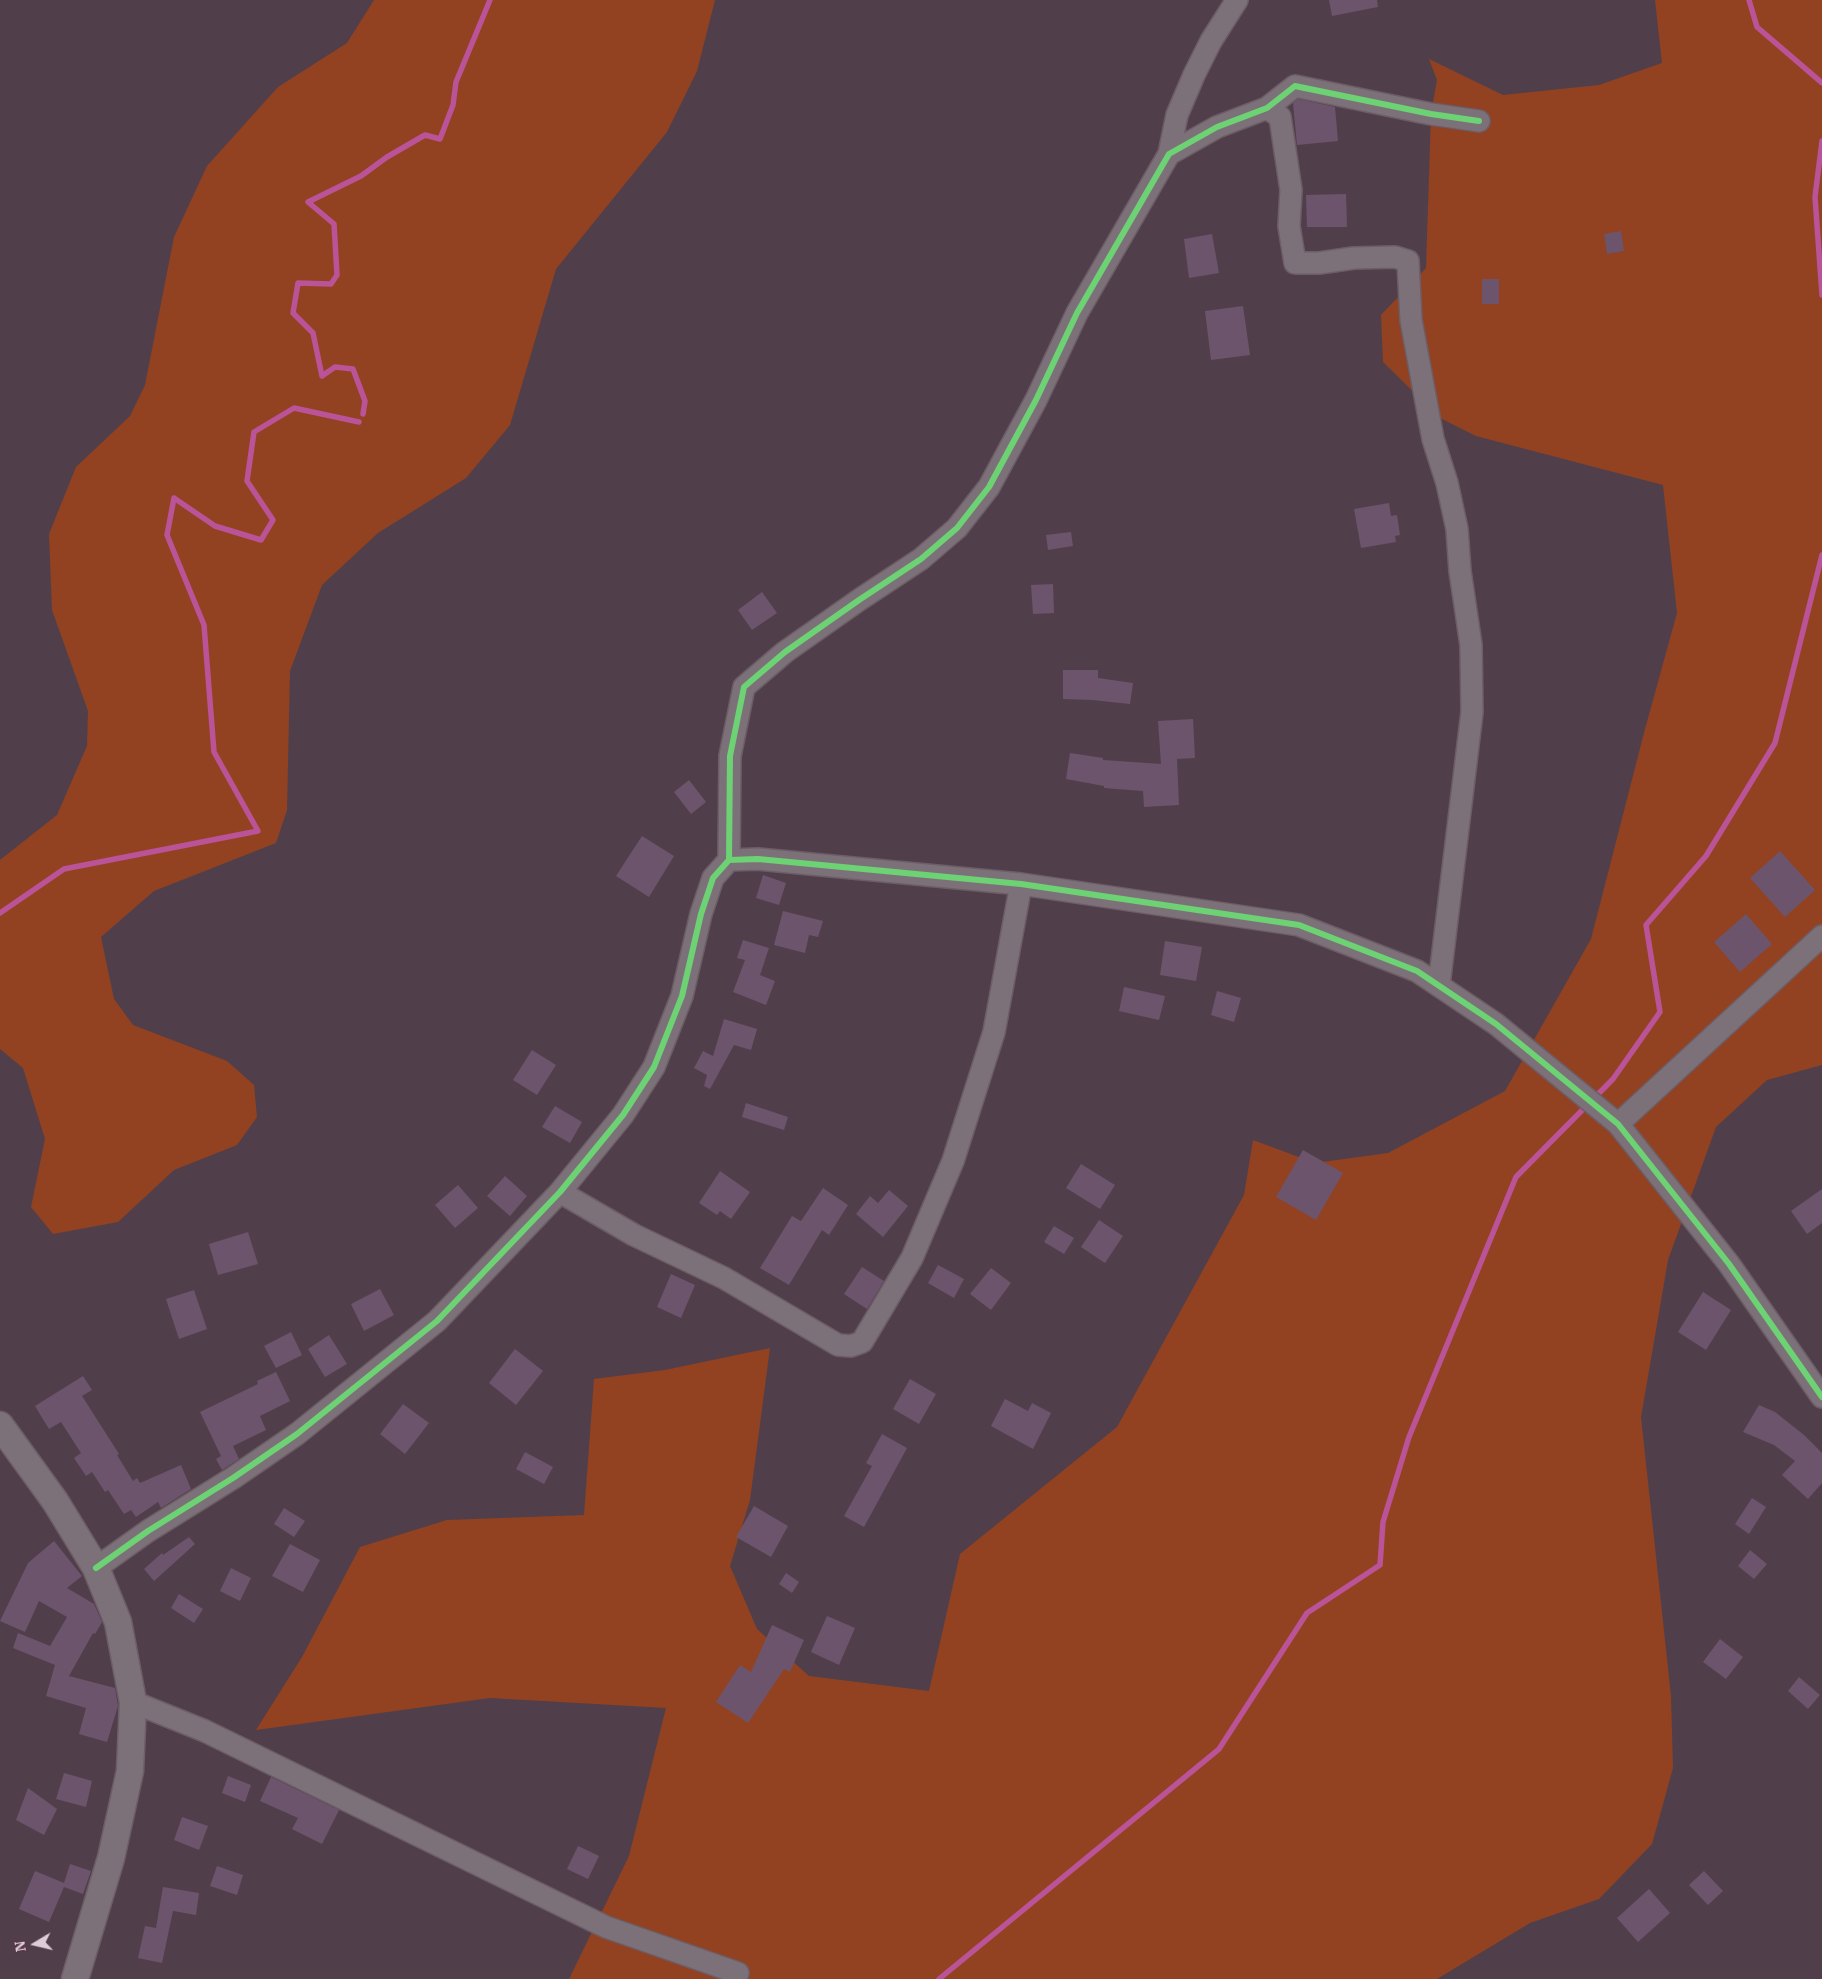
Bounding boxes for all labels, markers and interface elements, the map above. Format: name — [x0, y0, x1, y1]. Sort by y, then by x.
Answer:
north arrow — [10, 1919, 60, 1969]
text: N — [10, 1939, 30, 1953]

